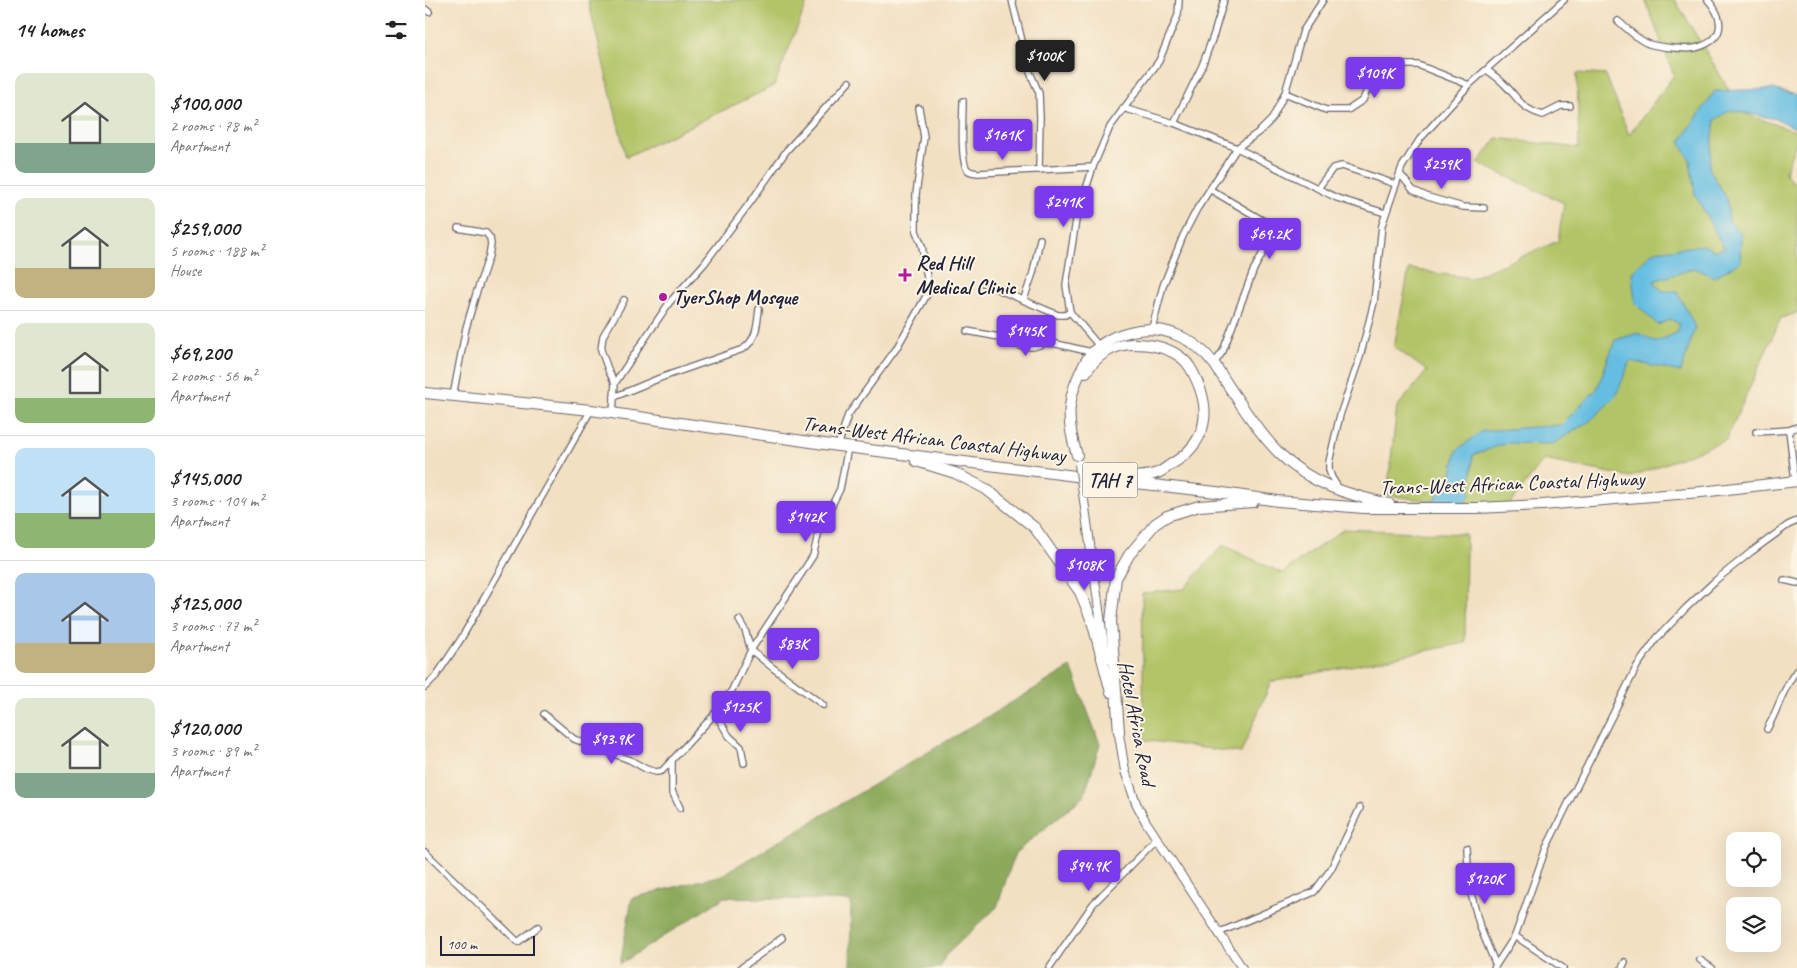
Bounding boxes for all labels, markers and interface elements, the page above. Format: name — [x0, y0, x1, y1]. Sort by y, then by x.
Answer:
icon: filters — [382, 16, 410, 44]
text: 14 homes — [15, 17, 84, 43]
pin: $100K — [1010, 39, 1080, 82]
text: $100K — [1027, 46, 1063, 66]
pin: $109K — [1340, 56, 1410, 99]
text: $109K — [1357, 63, 1393, 83]
text: $100,000 — [170, 90, 240, 116]
icon: home — [55, 93, 115, 153]
text: 2 rooms · 78 m² — [170, 116, 256, 136]
pin: $161K — [968, 119, 1038, 161]
text: $161K — [984, 125, 1022, 145]
text: Apartment — [170, 136, 229, 156]
pin: $259K — [1407, 148, 1477, 190]
text: $259K — [1424, 154, 1460, 174]
pin: $241K — [1029, 186, 1099, 228]
text: $241K — [1046, 192, 1082, 212]
text: $259,000 — [170, 215, 240, 241]
icon: home — [55, 218, 115, 278]
pin: $69.2K — [1229, 218, 1311, 260]
text: $69.2K — [1250, 224, 1290, 244]
text: 5 rooms · 188 m² — [170, 241, 264, 261]
place label: Red Hill Medical Clinic — [916, 250, 1017, 300]
text: House — [170, 261, 201, 281]
marker: Red Hill Medical Clinic — [898, 268, 912, 282]
place label: TyerShop Mosque — [673, 284, 799, 310]
marker: TyerShop Mosque — [657, 291, 669, 303]
pin: $145K — [991, 314, 1061, 357]
text: $145K — [1008, 321, 1044, 341]
text: $69,200 — [170, 340, 231, 366]
icon: home — [55, 343, 115, 403]
text: 2 rooms · 56 m² — [170, 366, 256, 386]
text: Apartment — [170, 386, 229, 406]
street label: Trans-West African Coastal Highway — [801, 410, 1069, 468]
road number: TAH 7 — [1083, 462, 1137, 498]
text: $145,000 — [170, 465, 240, 491]
street label: Trans-West African Coastal Highway — [1379, 465, 1647, 501]
icon: home — [55, 468, 115, 528]
text: 3 rooms · 104 m² — [170, 491, 264, 511]
pin: $142K — [771, 500, 841, 543]
text: $142K — [788, 507, 824, 527]
text: Apartment — [170, 511, 229, 531]
pin: $108K — [1050, 548, 1120, 591]
text: $108K — [1067, 555, 1103, 575]
text: $125,000 — [170, 590, 240, 616]
icon: home — [55, 593, 115, 653]
text: 3 rooms · 77 m² — [170, 616, 256, 636]
pin: $83K — [763, 628, 823, 670]
text: $83K — [778, 634, 808, 654]
text: Apartment — [170, 636, 229, 656]
street label: Hotel Africa Road — [1112, 658, 1162, 790]
pin: $125K — [706, 690, 776, 733]
text: $125K — [723, 697, 759, 717]
text: $120,000 — [170, 715, 240, 741]
icon: home — [55, 718, 115, 778]
pin: $93.9K — [571, 722, 653, 765]
text: $93.9K — [592, 729, 632, 749]
text: 3 rooms · 89 m² — [170, 741, 256, 761]
text: Apartment — [170, 761, 229, 781]
map controls — [1726, 832, 1781, 952]
button: locate — [1726, 832, 1781, 887]
pin: $94.9K — [1048, 850, 1130, 892]
text: $94.9K — [1069, 856, 1109, 876]
pin: $120K — [1450, 862, 1520, 905]
text: $120K — [1467, 869, 1503, 889]
button: layers — [1726, 897, 1781, 952]
scale bar — [440, 933, 535, 956]
text: 100 m — [447, 936, 477, 953]

